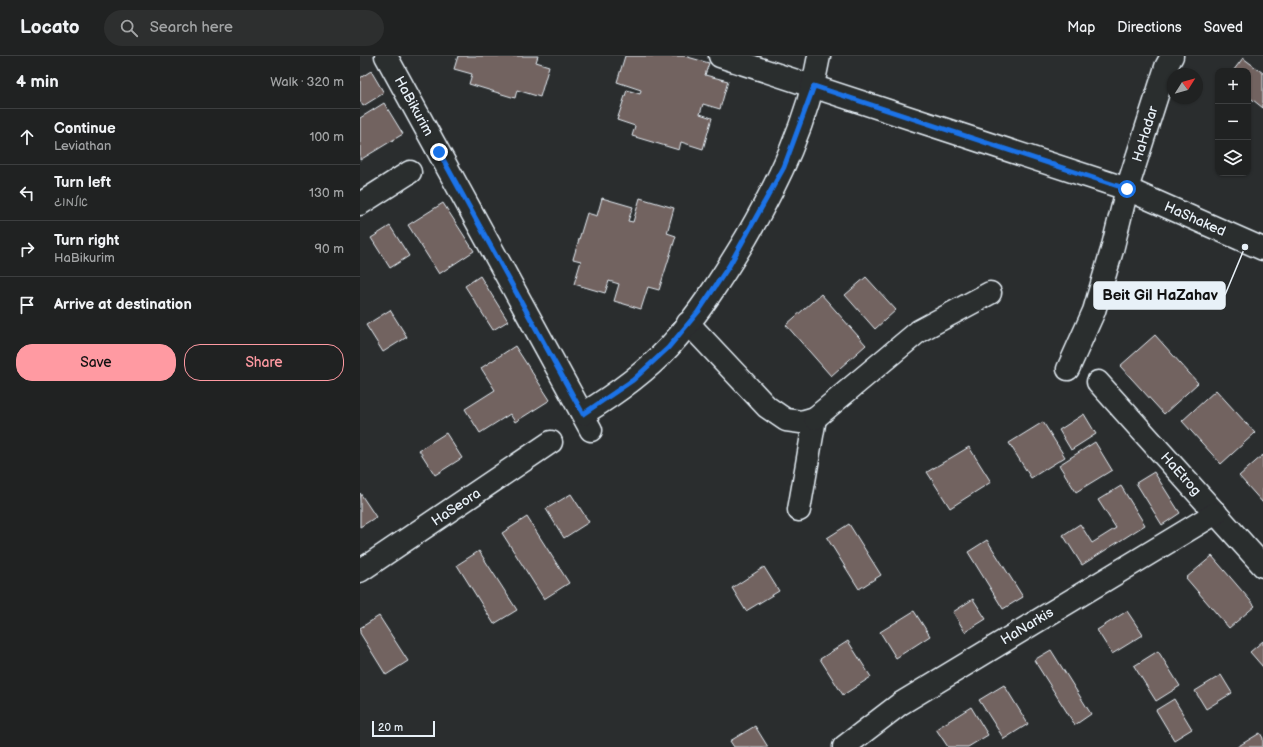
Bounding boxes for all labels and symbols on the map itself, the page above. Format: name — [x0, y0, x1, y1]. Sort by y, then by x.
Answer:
north arrow — [1167, 68, 1203, 104]
street label: HaBikurim — [391, 73, 437, 139]
street label: HaHadar — [1128, 103, 1162, 164]
route end — [430, 143, 448, 161]
route start — [1118, 180, 1136, 198]
street label: HaShaked — [1162, 198, 1228, 240]
callout: Beit Gil HaZahav — [1094, 282, 1225, 309]
text: Beit Gil HaZahav — [1102, 286, 1219, 305]
street label: HaEtrog — [1157, 449, 1205, 499]
street label: HaSeora — [428, 484, 484, 530]
street label: HaNarkis — [997, 604, 1057, 648]
scale bar — [372, 719, 435, 738]

